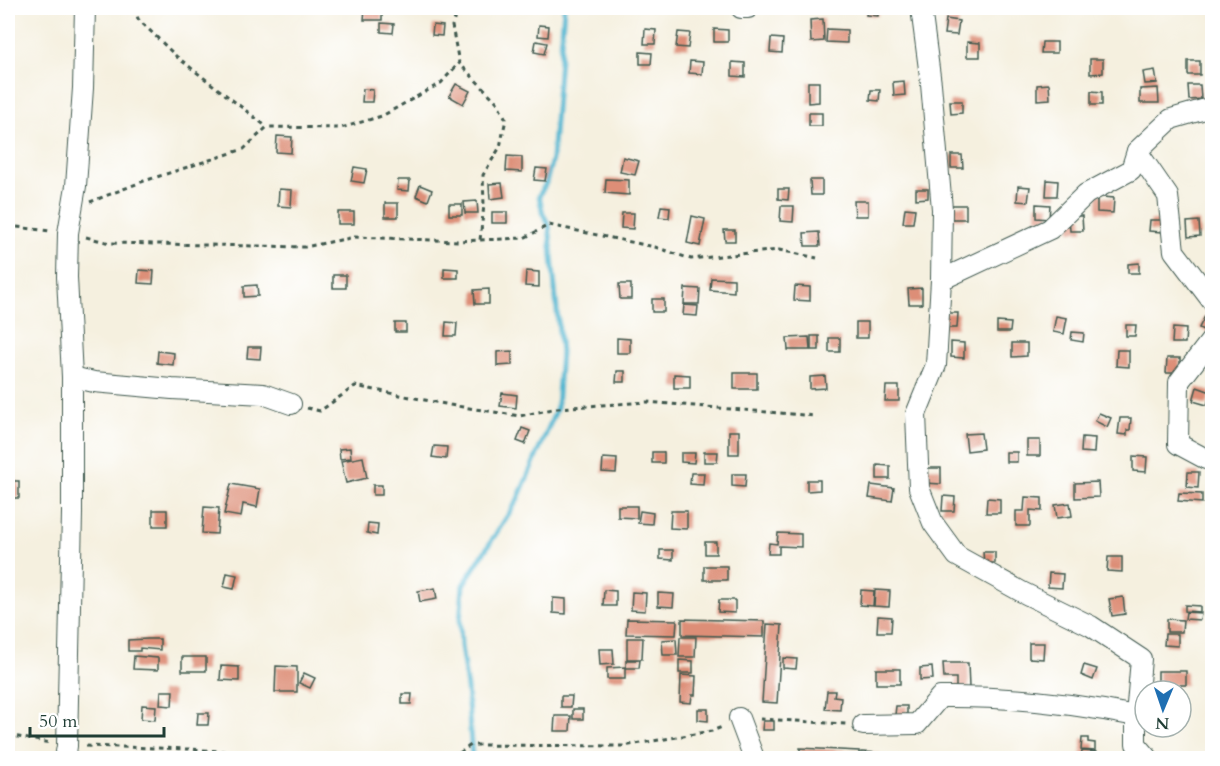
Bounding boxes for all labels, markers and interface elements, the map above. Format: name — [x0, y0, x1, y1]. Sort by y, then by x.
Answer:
north arrow — [1133, 679, 1193, 739]
scale bar — [30, 700, 164, 738]
text: 50 m — [39, 709, 78, 734]
text: N — [1155, 712, 1170, 734]

